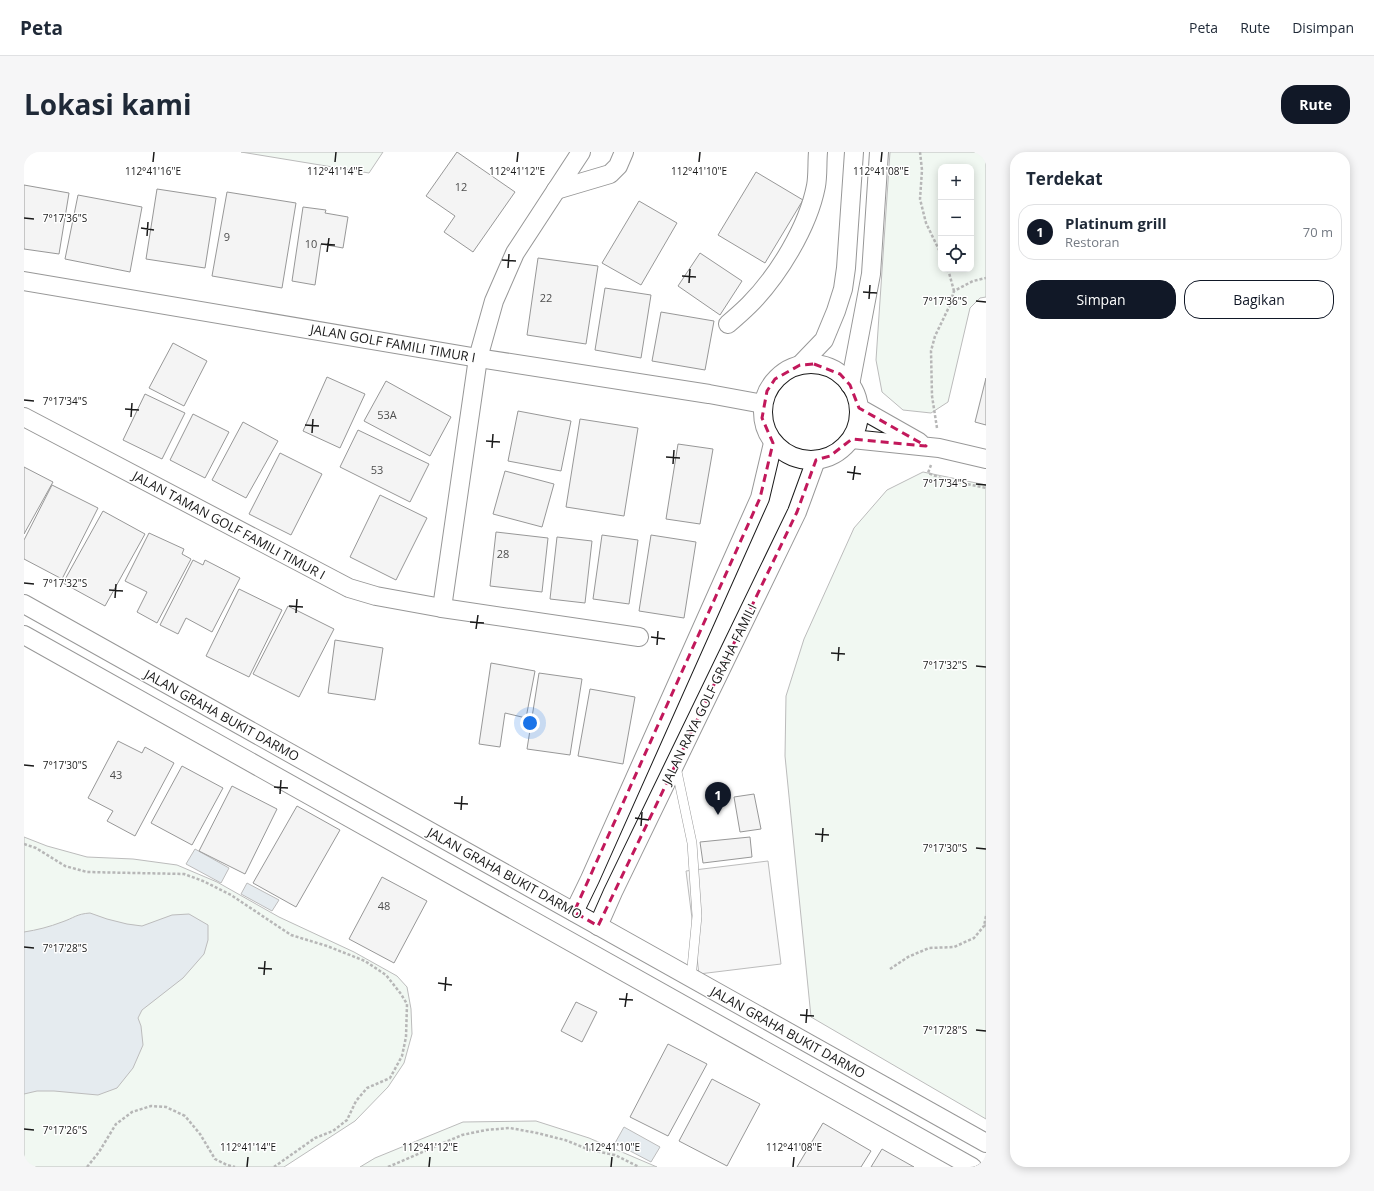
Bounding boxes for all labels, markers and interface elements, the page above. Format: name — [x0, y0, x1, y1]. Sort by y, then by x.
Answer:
text: Peta — [20, 15, 63, 41]
text: Peta — [1189, 18, 1218, 37]
text: Rute — [1240, 18, 1270, 37]
text: Disimpan — [1292, 18, 1354, 37]
text: Lokasi kami — [24, 85, 191, 123]
button: Rute — [1281, 85, 1350, 124]
text: 112°41'16"E — [125, 164, 181, 178]
text: 112°41'14"E — [307, 164, 363, 178]
text: 112°41'12"E — [489, 164, 545, 178]
text: 112°41'10"E — [671, 164, 727, 178]
text: 112°41'08"E — [853, 164, 909, 178]
map controls — [938, 164, 974, 272]
button: + — [938, 164, 974, 200]
text: Terdekat — [1026, 167, 1103, 190]
house number: 12 — [455, 179, 467, 194]
button: − — [938, 200, 974, 236]
text: 7°17'36"S — [43, 211, 87, 225]
text: Platinum grill — [1065, 213, 1167, 233]
text: 1 — [1036, 223, 1044, 241]
text: 70 m — [1303, 223, 1333, 241]
house number: 9 — [224, 229, 230, 244]
text: Restoran — [1065, 233, 1119, 251]
house number: 10 — [305, 236, 317, 251]
button: locate — [938, 236, 974, 272]
button: Simpan — [1026, 280, 1176, 319]
button: Bagikan — [1184, 280, 1334, 319]
house number: 22 — [540, 290, 552, 305]
text: 7°17'36"S — [923, 294, 967, 308]
street label: JALAN GOLF FAMILI TIMUR I — [307, 319, 477, 366]
text: 7°17'34"S — [43, 394, 87, 408]
house number: 53A — [377, 407, 397, 422]
house number: 53 — [371, 462, 383, 477]
street label: JALAN TAMAN GOLF FAMILI TIMUR I — [128, 465, 329, 584]
text: 7°17'34"S — [923, 476, 967, 490]
house number: 28 — [497, 546, 509, 561]
text: 7°17'32"S — [43, 576, 87, 590]
street label: JALAN RAYA GOLF GRAHA FAMILI — [656, 601, 761, 789]
text: 7°17'32"S — [923, 658, 967, 672]
street label: JALAN GRAHA BUKIT DARMO — [140, 664, 303, 765]
your location — [520, 713, 540, 733]
text: 7°17'30"S — [43, 758, 87, 772]
house number: 43 — [110, 767, 122, 782]
pin: 1 — [705, 782, 731, 815]
street label: JALAN GRAHA BUKIT DARMO — [423, 822, 586, 923]
text: 7°17'30"S — [923, 841, 967, 855]
house number: 48 — [378, 898, 390, 913]
text: 7°17'28"S — [43, 941, 87, 955]
street label: JALAN GRAHA BUKIT DARMO — [706, 981, 869, 1082]
text: 7°17'28"S — [923, 1023, 967, 1037]
text: 7°17'26"S — [43, 1123, 87, 1137]
text: 112°41'14"E — [220, 1140, 276, 1154]
text: 112°41'12"E — [402, 1140, 458, 1154]
text: 112°41'10"E — [584, 1140, 640, 1154]
text: 112°41'08"E — [766, 1140, 822, 1154]

